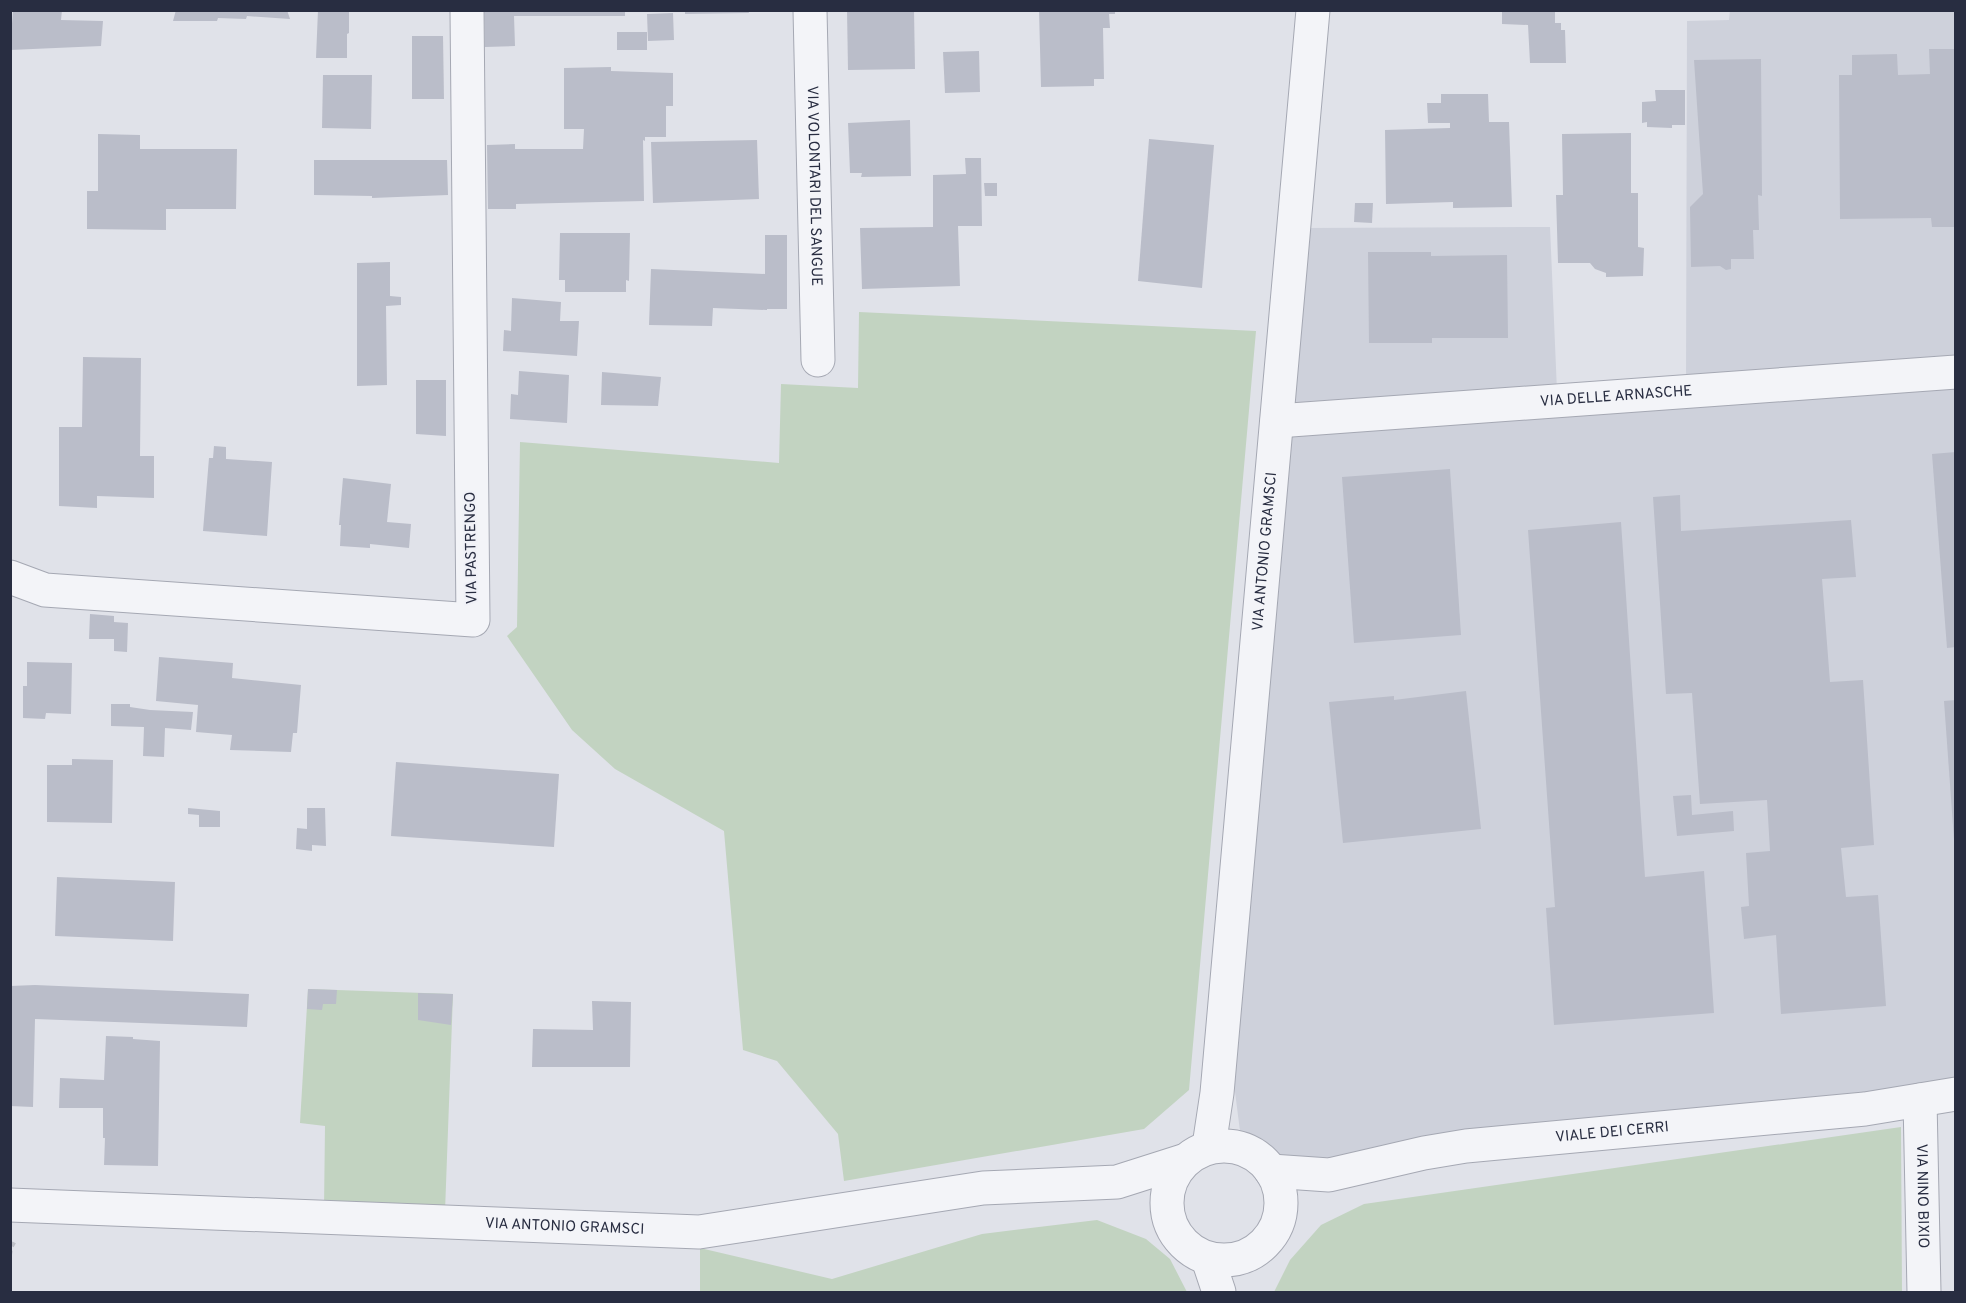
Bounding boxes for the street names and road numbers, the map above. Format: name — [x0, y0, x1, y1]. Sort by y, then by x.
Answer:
street label: VIA VOLONTARI DEL SANGUE — [802, 85, 826, 286]
street label: VIA DELLE ARNASCHE — [1539, 382, 1693, 412]
street label: VIA ANTONIO GRAMSCI — [1248, 471, 1281, 632]
street label: VIA PASTRENGO — [462, 491, 482, 605]
street label: VIALE DEI CERRI — [1554, 1118, 1670, 1147]
street label: VIA NINO BIXIO — [1911, 1144, 1933, 1248]
street label: VIA ANTONIO GRAMSCI — [484, 1214, 645, 1239]

